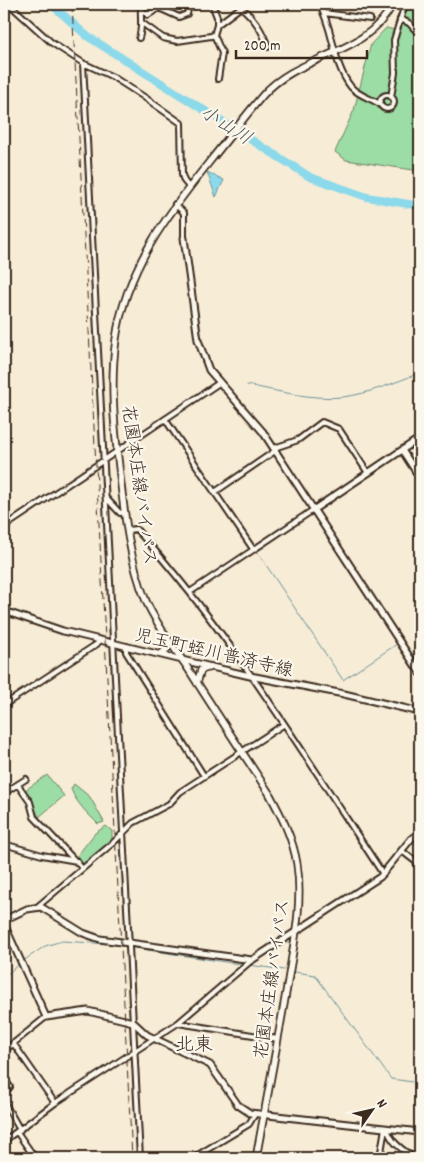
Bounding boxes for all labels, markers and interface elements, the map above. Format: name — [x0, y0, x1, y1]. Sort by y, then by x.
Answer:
scale bar — [236, 28, 368, 60]
text: 200 m — [244, 36, 281, 58]
water label: 小山川 — [194, 100, 256, 154]
street label: 花園本庄線バイパス — [114, 404, 161, 567]
street label: 児玉町蛭川普済寺線 — [132, 624, 295, 685]
street label: 花園本庄線バイパス — [250, 898, 297, 1061]
district label: 北東 — [175, 1033, 213, 1060]
north arrow — [346, 1084, 396, 1134]
text: N — [371, 1095, 391, 1112]

